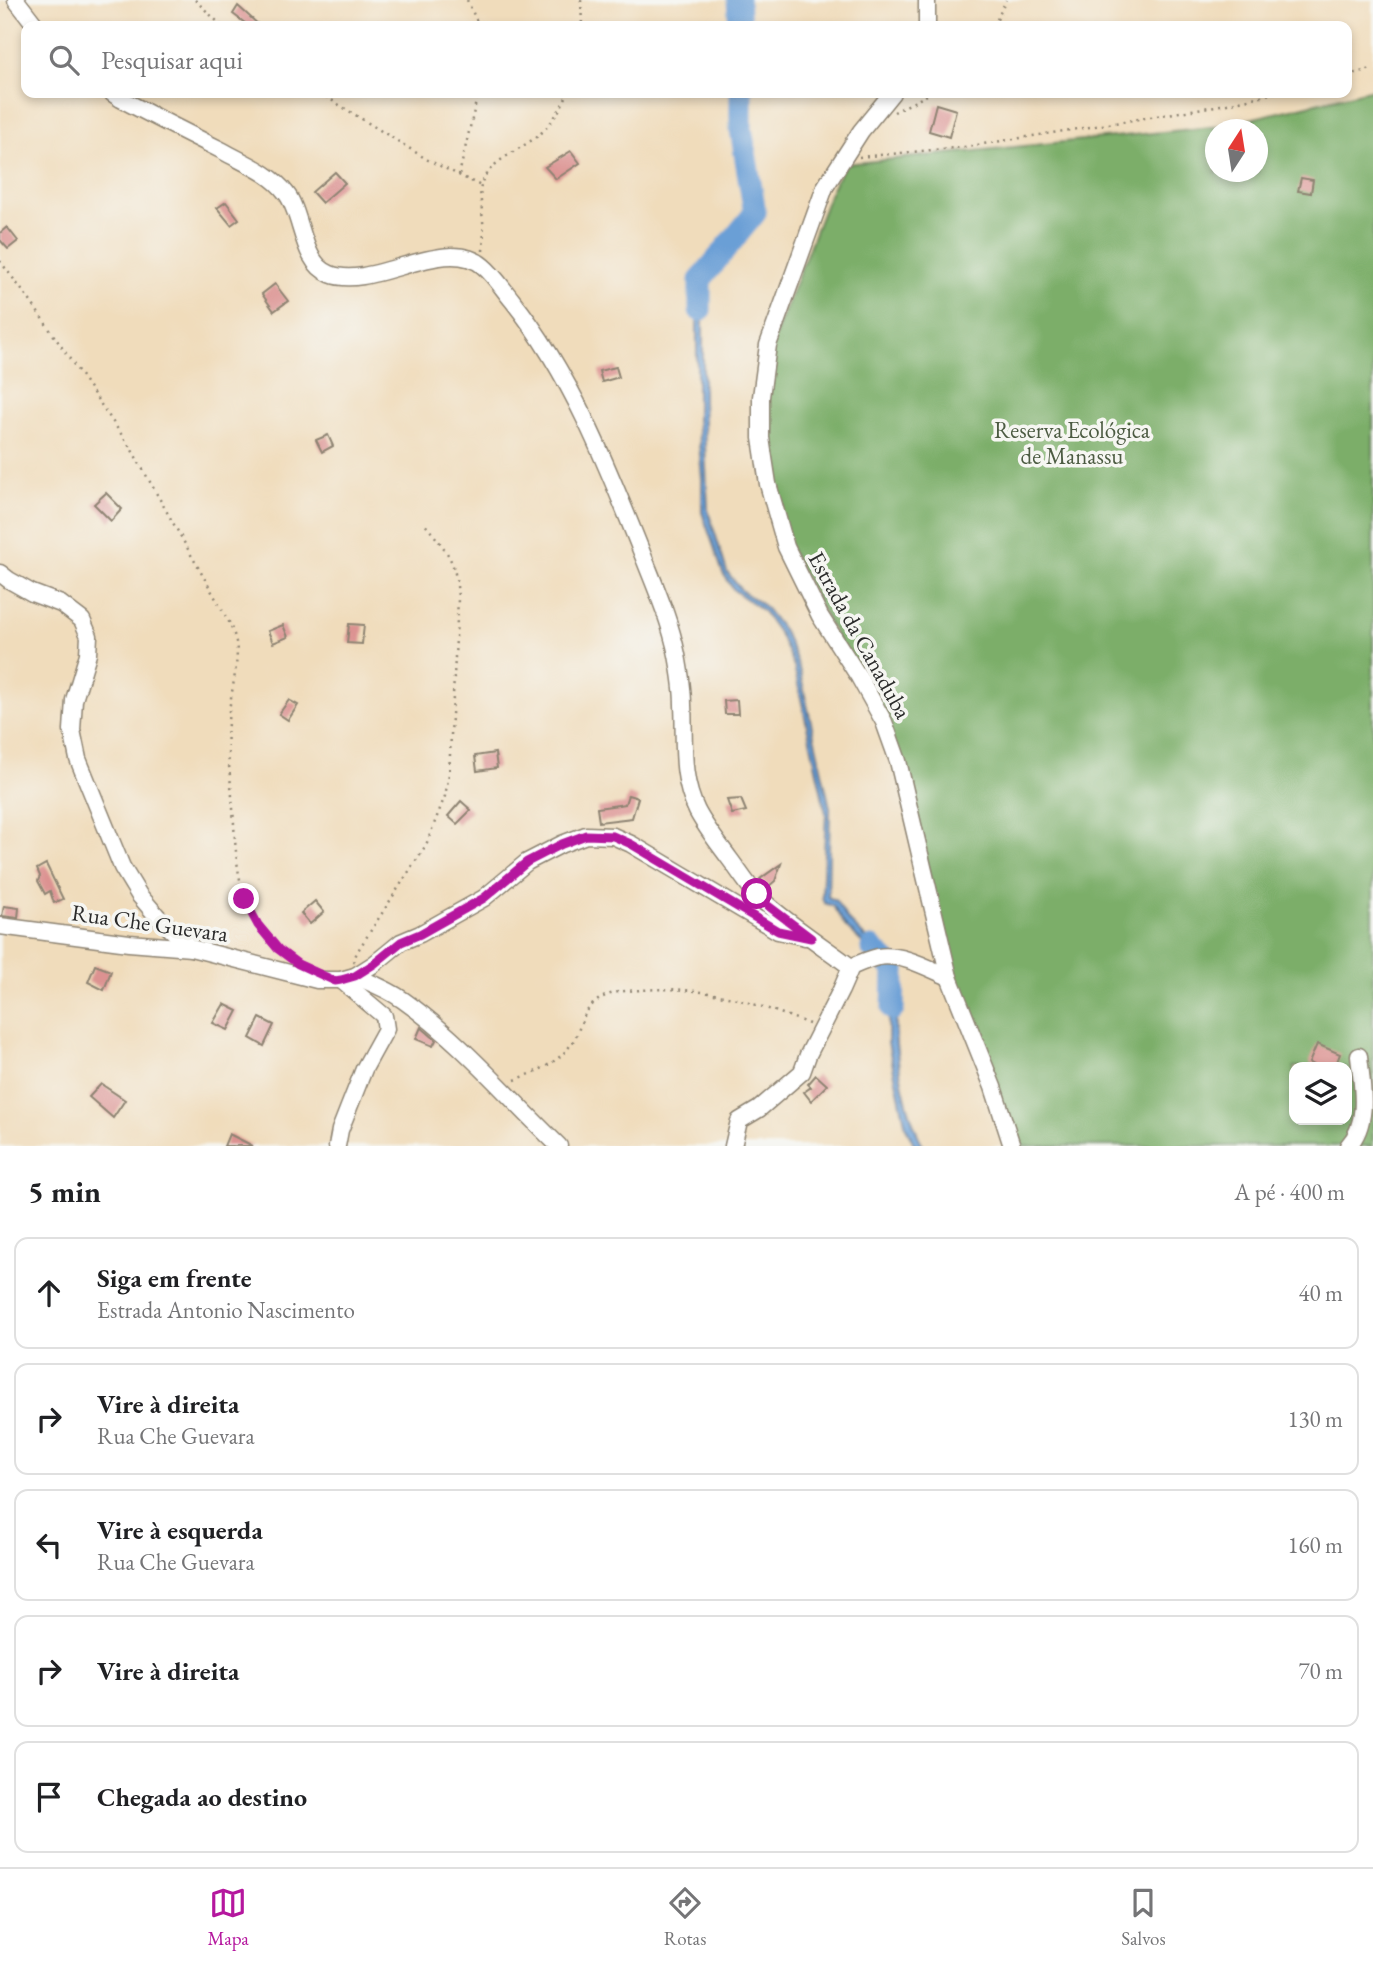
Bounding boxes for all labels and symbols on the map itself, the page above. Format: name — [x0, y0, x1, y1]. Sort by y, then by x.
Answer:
north arrow — [1205, 119, 1268, 182]
park label: Reserva Ecológica de Manassu — [994, 415, 1151, 471]
street label: Estrada da Canaduba — [802, 546, 919, 725]
route start — [741, 878, 772, 909]
route end — [228, 883, 259, 914]
street label: Rua Che Guevara — [70, 897, 231, 949]

